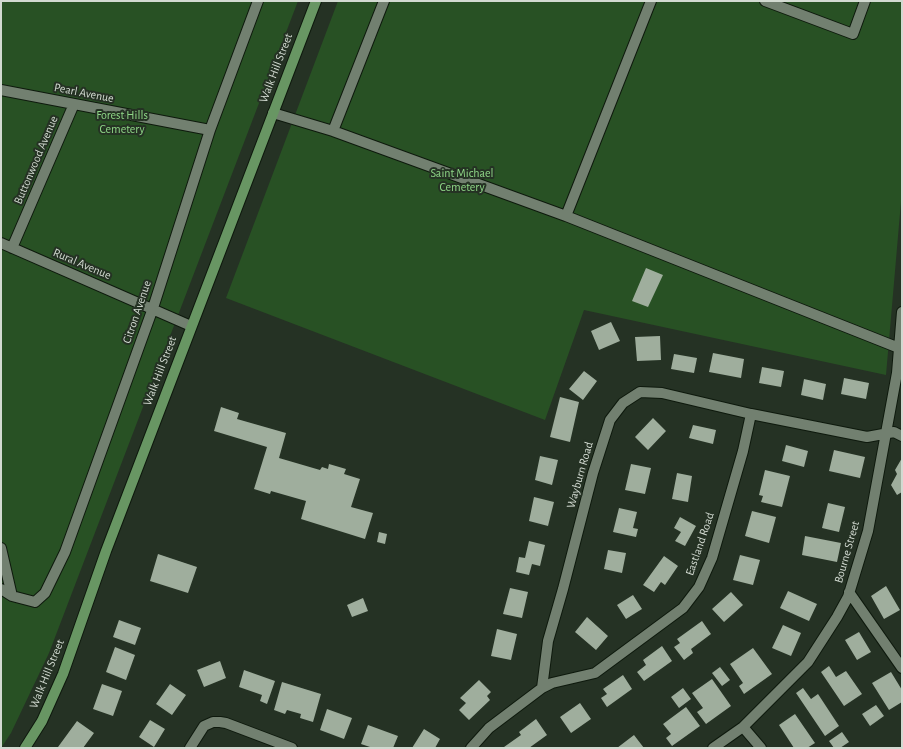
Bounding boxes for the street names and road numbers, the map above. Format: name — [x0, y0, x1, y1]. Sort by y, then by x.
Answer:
street label: Walk Hill Street — [256, 31, 296, 105]
street label: Pearl Avenue — [53, 80, 115, 106]
street label: Buttonwood Avenue — [11, 114, 61, 206]
street label: Rural Avenue — [51, 245, 113, 283]
street label: Citron Avenue — [119, 279, 155, 345]
street label: Walk Hill Street — [140, 334, 180, 408]
street label: Wayburn Road — [564, 440, 596, 510]
street label: Eastland Road — [682, 510, 718, 578]
street label: Bourne Street — [831, 519, 863, 585]
street label: Walk Hill Street — [27, 637, 67, 711]

